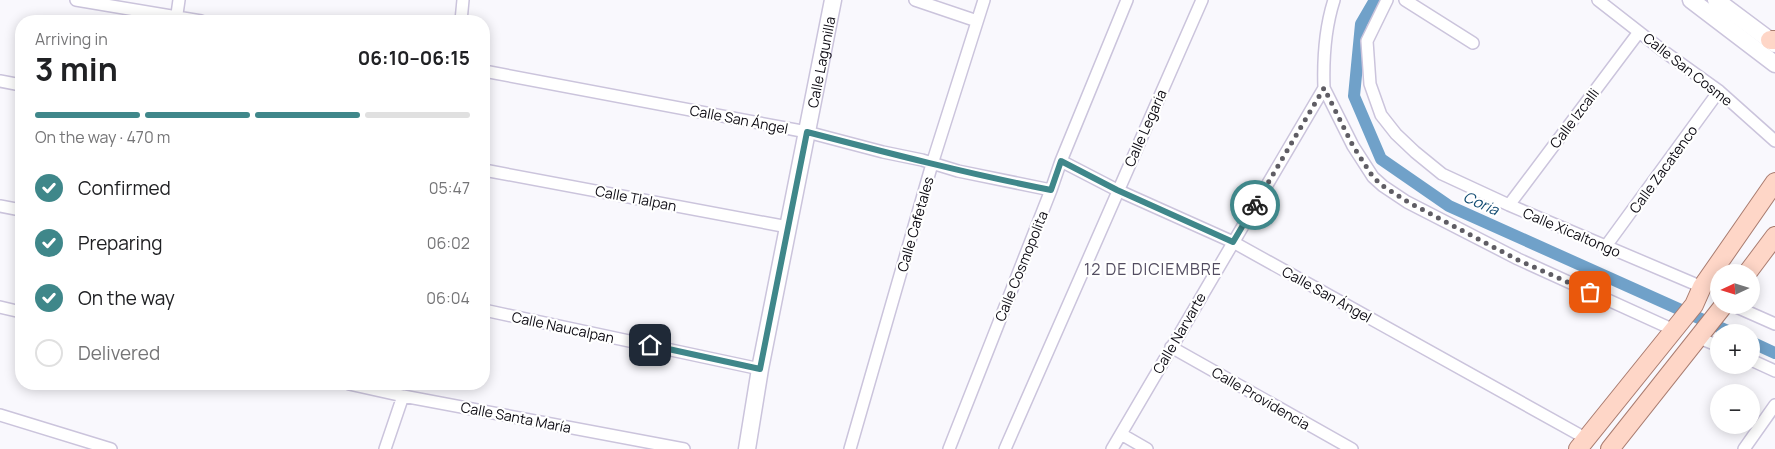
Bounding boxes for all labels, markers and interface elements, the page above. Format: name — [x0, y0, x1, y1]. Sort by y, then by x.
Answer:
street label: Calle Lagunilla — [802, 15, 839, 109]
text: Arriving in — [35, 28, 108, 50]
street label: Calle San Cosme — [1639, 28, 1737, 110]
text: 06:10–06:15 — [358, 45, 470, 71]
text: 3 min — [35, 47, 118, 91]
street label: Calle Izcalli — [1545, 84, 1603, 152]
street label: Calle Legaria — [1119, 86, 1171, 170]
street label: Calle San Ángel — [688, 100, 790, 138]
street label: Calle Zacatenco — [1625, 121, 1701, 217]
text: On the way · 470 m — [35, 126, 170, 148]
icon: check — [35, 174, 63, 202]
street label: Calle Cafetales — [892, 174, 938, 274]
text: Confirmed — [78, 175, 171, 201]
text: 05:47 — [429, 177, 470, 199]
courier — [1230, 180, 1280, 230]
street label: Calle Tlalpan — [594, 181, 678, 215]
water label: Coria — [1460, 186, 1503, 220]
icon: bike — [1241, 191, 1269, 219]
street label: Calle Xicaltongo — [1520, 203, 1624, 261]
street label: Calle Cosmopolita — [990, 208, 1052, 324]
icon: check — [35, 229, 63, 257]
text: Preparing — [78, 230, 163, 256]
text: 06:02 — [427, 232, 470, 254]
district label: 12 DE DICIEMBRE — [1084, 258, 1222, 280]
street label: Calle San Ángel — [1279, 262, 1375, 326]
north arrow — [1710, 264, 1760, 314]
map controls — [1710, 264, 1760, 434]
pin — [1569, 271, 1611, 313]
icon: bag — [1576, 278, 1604, 306]
icon: check — [35, 284, 63, 312]
text: On the way — [78, 285, 175, 311]
text: 06:04 — [426, 287, 470, 309]
street label: Calle Narvarte — [1148, 289, 1210, 377]
street label: Calle Naucalpan — [510, 307, 616, 347]
pin — [629, 324, 671, 366]
button: + — [1710, 324, 1760, 374]
icon: home — [636, 331, 664, 359]
text: Delivered — [78, 340, 160, 366]
street label: Calle Providencia — [1209, 362, 1313, 434]
button: − — [1710, 384, 1760, 434]
street label: Calle Santa María — [459, 397, 573, 437]

